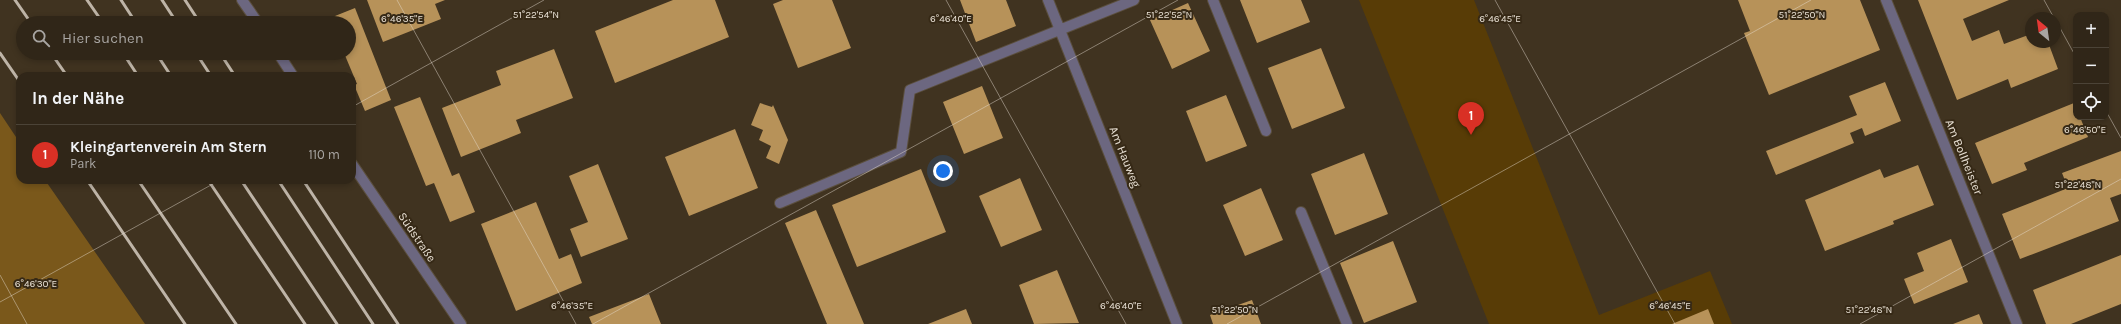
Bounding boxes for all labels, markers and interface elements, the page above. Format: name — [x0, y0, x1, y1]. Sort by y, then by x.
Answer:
text: 51°22'54"N — [513, 9, 559, 21]
text: 51°22'52"N — [1146, 9, 1192, 21]
text: 51°22'50"N — [1779, 9, 1825, 21]
north arrow — [2025, 12, 2061, 48]
map controls — [2073, 12, 2109, 120]
button: + — [2073, 12, 2109, 48]
text: 6°46'35"E — [381, 13, 423, 25]
text: 6°46'40"E — [930, 13, 972, 25]
text: 6°46'45"E — [1479, 13, 1521, 25]
search box — [16, 16, 356, 60]
icon: search — [30, 27, 52, 49]
text: Hier suchen — [62, 29, 144, 47]
button: − — [2073, 48, 2109, 84]
button: locate — [2073, 84, 2109, 120]
text: In der Nähe — [32, 88, 124, 108]
pin: 1 — [1458, 102, 1484, 135]
street label: Am Bollheister — [1943, 117, 1986, 197]
street label: Am Hauweg — [1106, 124, 1144, 190]
text: 6°46'50"E — [2064, 124, 2106, 136]
text: Kleingartenverein Am Stern — [70, 138, 267, 156]
text: 1 — [43, 147, 47, 162]
text: 110 m — [308, 147, 340, 162]
text: Park — [70, 156, 96, 171]
your location — [933, 161, 953, 181]
text: 51°22'48"N — [2055, 179, 2101, 191]
street label: Südstraße — [395, 209, 439, 265]
text: 6°46'30"E — [15, 278, 57, 290]
text: 6°46'35"E — [551, 300, 593, 312]
text: 6°46'40"E — [1100, 300, 1142, 312]
text: 6°46'45"E — [1649, 300, 1691, 312]
text: 51°22'50"N — [1212, 304, 1258, 316]
text: 51°22'48"N — [1846, 304, 1892, 316]

